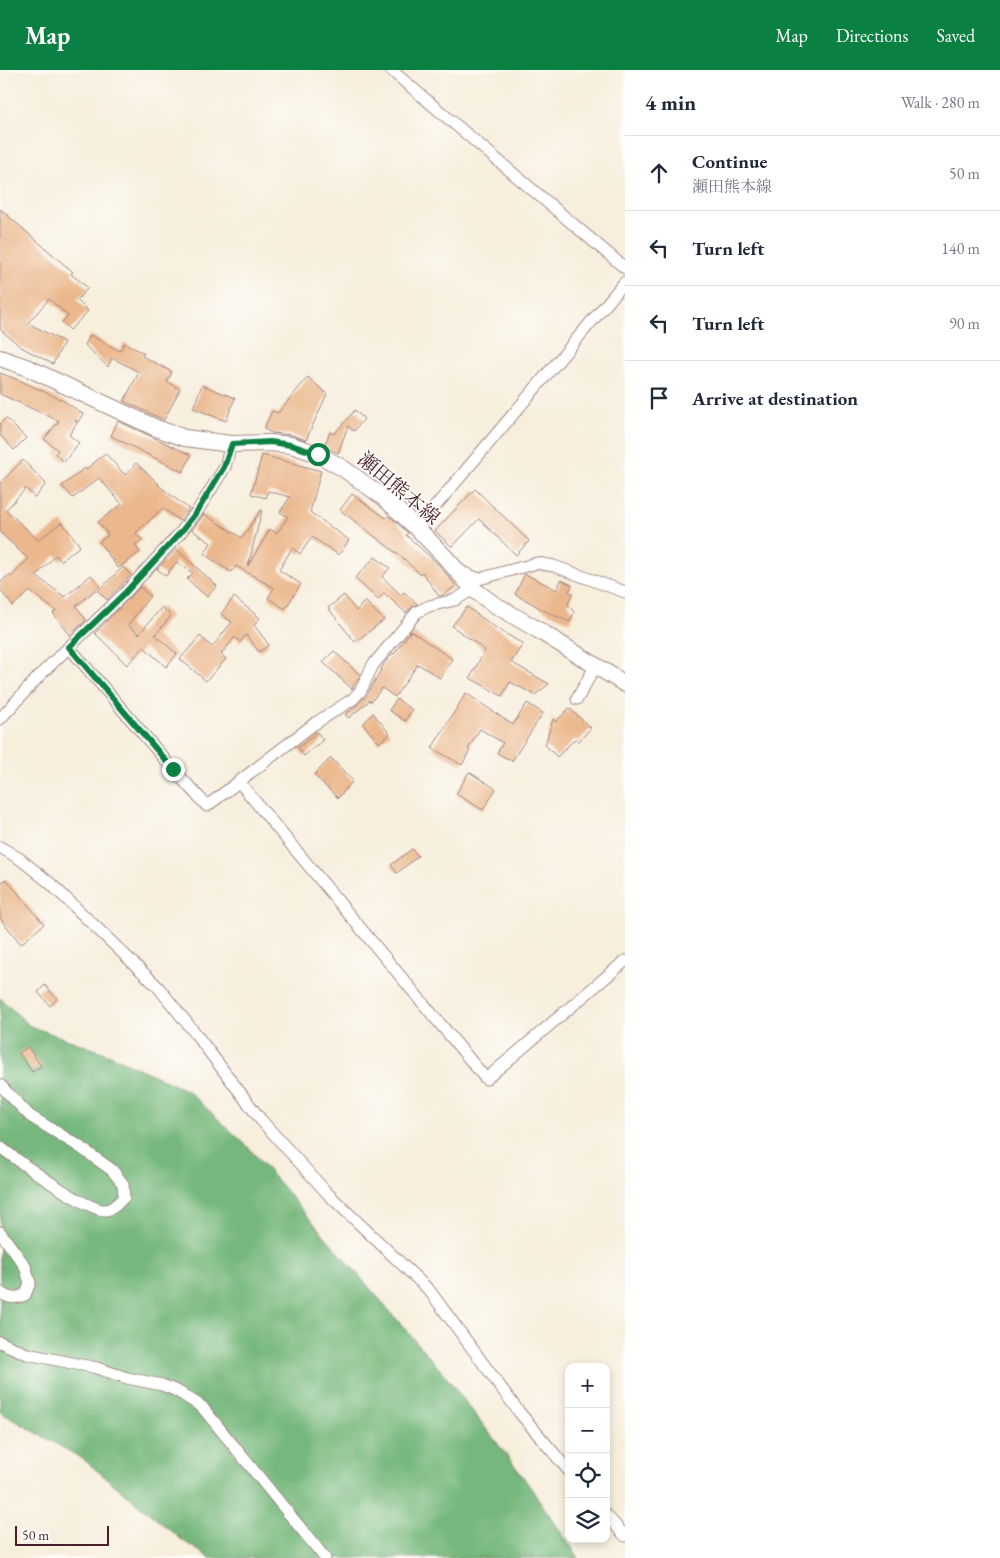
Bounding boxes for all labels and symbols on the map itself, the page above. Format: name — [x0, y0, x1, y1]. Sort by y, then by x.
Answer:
route start — [307, 443, 330, 466]
street label: 瀬田熊本線 — [352, 446, 446, 530]
route end — [162, 758, 185, 781]
scale bar — [15, 1523, 109, 1546]

